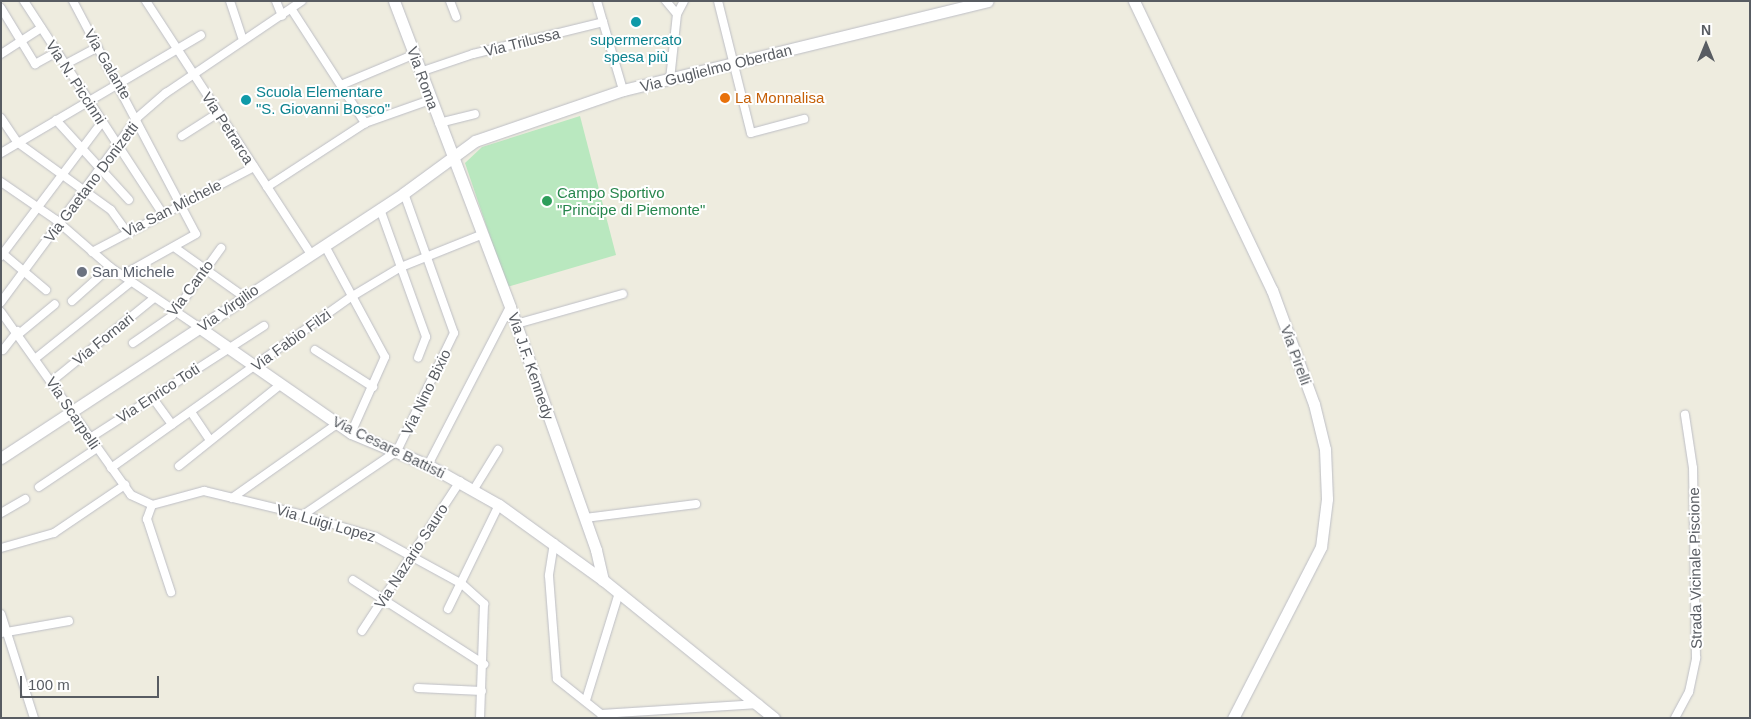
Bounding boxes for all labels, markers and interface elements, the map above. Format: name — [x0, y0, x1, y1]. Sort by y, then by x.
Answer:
marker: supermercato spesa più — [630, 16, 642, 28]
north arrow — [1681, 20, 1731, 70]
text: N — [1701, 22, 1711, 38]
street label: Via Trilussa — [482, 24, 562, 60]
street label: Via Galante — [81, 26, 135, 102]
place label: supermercato spesa più — [590, 30, 682, 65]
street label: Via N. Piccinni — [42, 37, 110, 127]
street label: Via Guglielmo Oberdan — [638, 40, 794, 96]
street label: Via Roma — [403, 44, 443, 112]
place label: Scuola Elementare "S. Giovanni Bosco" — [256, 82, 390, 117]
street label: Via Petrarca — [198, 89, 258, 167]
place label: La Monnalisa — [735, 89, 824, 107]
marker: La Monnalisa — [719, 92, 731, 104]
marker: Scuola Elementare "S. Giovanni Bosco" — [240, 94, 252, 106]
street label: Via Gaetano Donizetti — [40, 118, 142, 246]
street label: Via San Michele — [120, 175, 224, 241]
place label: Campo Sportivo "Principe di Piemonte" — [557, 183, 705, 218]
marker: Campo Sportivo "Principe di Piemonte" — [541, 195, 553, 207]
street label: Via Canto — [163, 256, 217, 320]
place label: San Michele — [92, 263, 175, 281]
marker: San Michele — [76, 266, 88, 278]
street label: Via Virgilio — [194, 280, 262, 336]
street label: Via Fabio Filzi — [248, 305, 334, 375]
street label: Via Fornari — [69, 309, 137, 369]
street label: Via J.F. Kennedy — [504, 310, 558, 422]
street label: Via Pirelli — [1277, 323, 1315, 387]
street label: Via Nino Bixio — [398, 346, 454, 438]
street label: Via Enrico Toti — [113, 359, 203, 427]
street label: Via Scarpelli — [42, 374, 104, 452]
street label: Via Cesare Battisti — [330, 412, 448, 482]
street label: Strada Vicinale Piscione — [1685, 487, 1705, 649]
street label: Via Luigi Lopez — [274, 500, 378, 546]
street label: Via Nazario Sauro — [370, 500, 452, 612]
scale bar — [22, 666, 161, 698]
text: 100 m — [28, 676, 70, 693]

